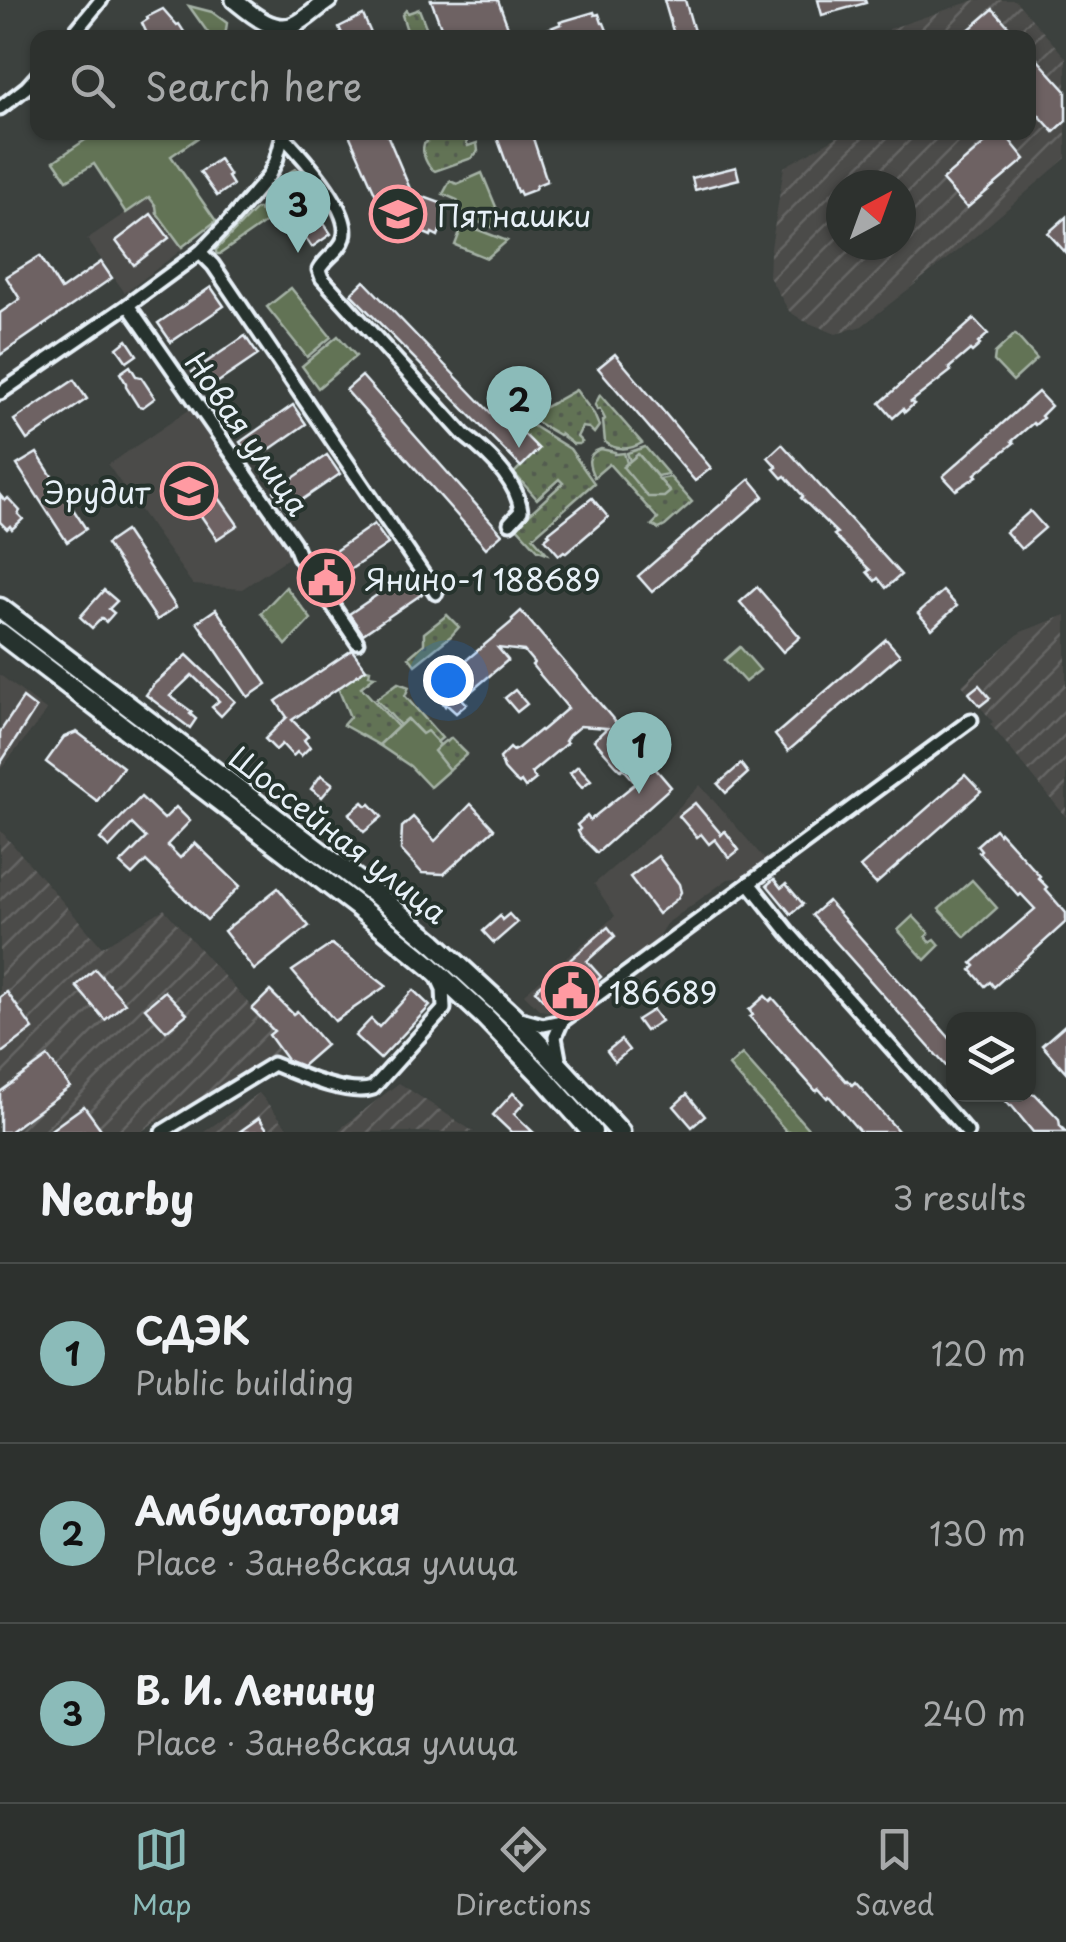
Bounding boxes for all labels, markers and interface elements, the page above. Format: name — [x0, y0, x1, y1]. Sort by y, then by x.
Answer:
search box — [30, 30, 1036, 140]
text: Search here — [145, 57, 362, 114]
icon: search — [65, 58, 120, 113]
pin: 3 — [266, 170, 330, 253]
north arrow — [826, 170, 916, 260]
school or university icon: Пятнашки — [368, 184, 428, 244]
place label: Пятнашки — [437, 192, 592, 237]
street label: Новая улица — [175, 342, 321, 524]
pin: 2 — [486, 366, 552, 448]
school or university icon: Эрудит — [159, 461, 219, 521]
place label: Эрудит — [44, 469, 151, 514]
public building icon: Янино-1 188689 — [296, 548, 356, 608]
place label: Янино-1 188689 — [365, 556, 600, 601]
your location — [423, 655, 474, 706]
pin: 1 — [606, 712, 672, 794]
street label: Шоссейная улица — [220, 734, 458, 934]
public building icon: 186689 — [540, 961, 600, 1021]
place label: 186689 — [609, 969, 717, 1014]
map controls — [946, 1012, 1036, 1102]
button: layers — [946, 1012, 1036, 1102]
text: Nearby — [40, 1166, 194, 1229]
text: 3 results — [892, 1173, 1026, 1221]
text: СДЭК — [135, 1301, 250, 1358]
text: 1 — [65, 1329, 80, 1377]
text: 120 m — [931, 1329, 1026, 1377]
text: Public building — [135, 1358, 354, 1406]
text: Амбулатория — [135, 1481, 401, 1538]
text: 2 — [61, 1509, 84, 1557]
text: 130 m — [929, 1509, 1026, 1557]
text: Place · Заневская улица — [135, 1538, 517, 1586]
text: В. И. Ленину — [135, 1661, 376, 1718]
text: 3 — [62, 1689, 83, 1737]
text: 240 m — [923, 1689, 1026, 1737]
text: Place · Заневская улица — [135, 1718, 517, 1766]
tab: Map — [132, 1822, 192, 1925]
tab: Directions — [455, 1822, 591, 1925]
tab: Saved — [855, 1822, 934, 1925]

